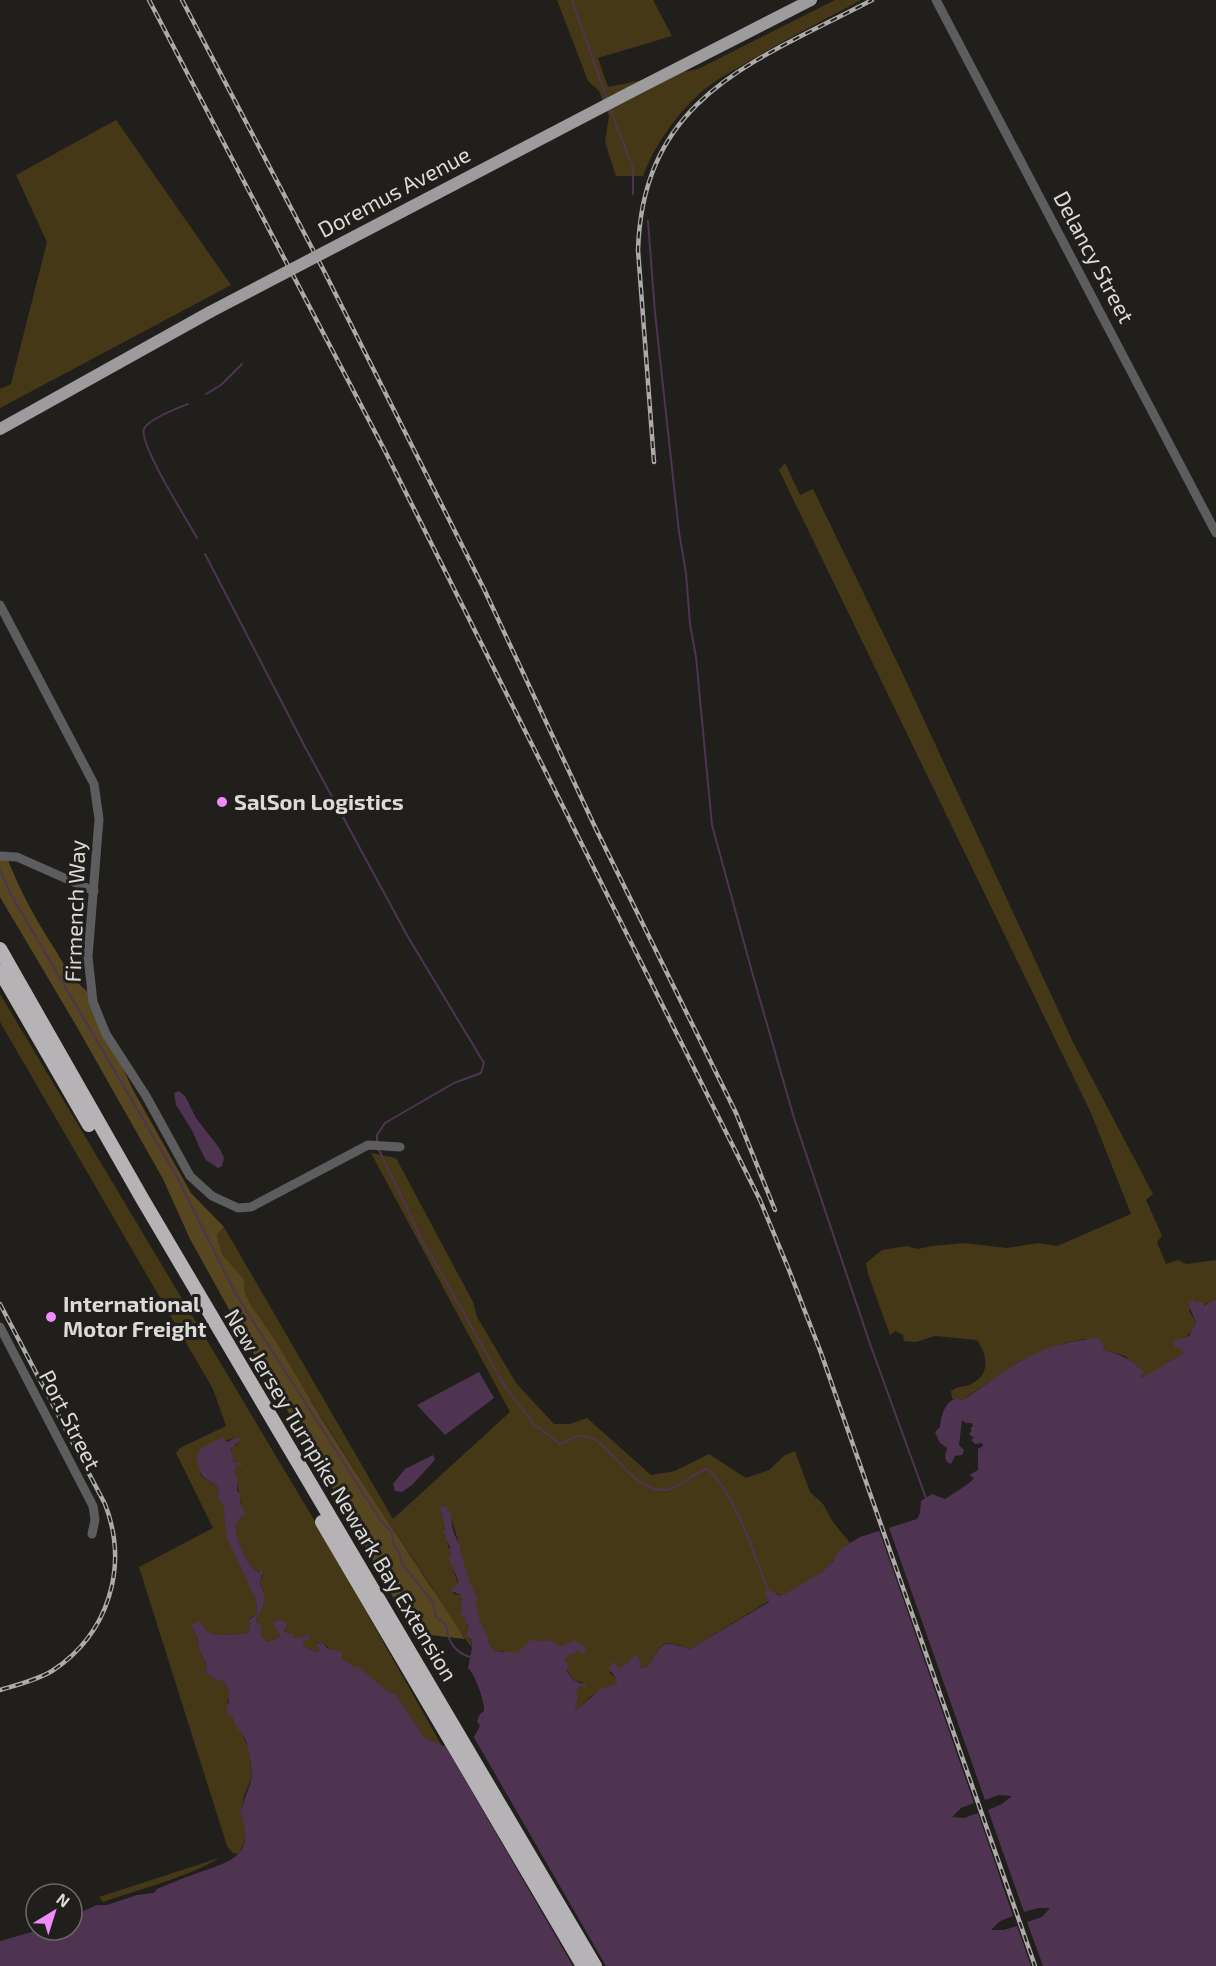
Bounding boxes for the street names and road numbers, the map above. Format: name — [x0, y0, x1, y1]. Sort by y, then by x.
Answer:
street label: Doremus Avenue — [313, 140, 474, 242]
street label: Delancy Street — [1049, 186, 1141, 327]
street label: Firmench Way — [59, 839, 89, 983]
street label: New Jersey Turnpike Newark Bay Extension — [220, 1304, 464, 1685]
street label: Port Street — [35, 1365, 107, 1474]

